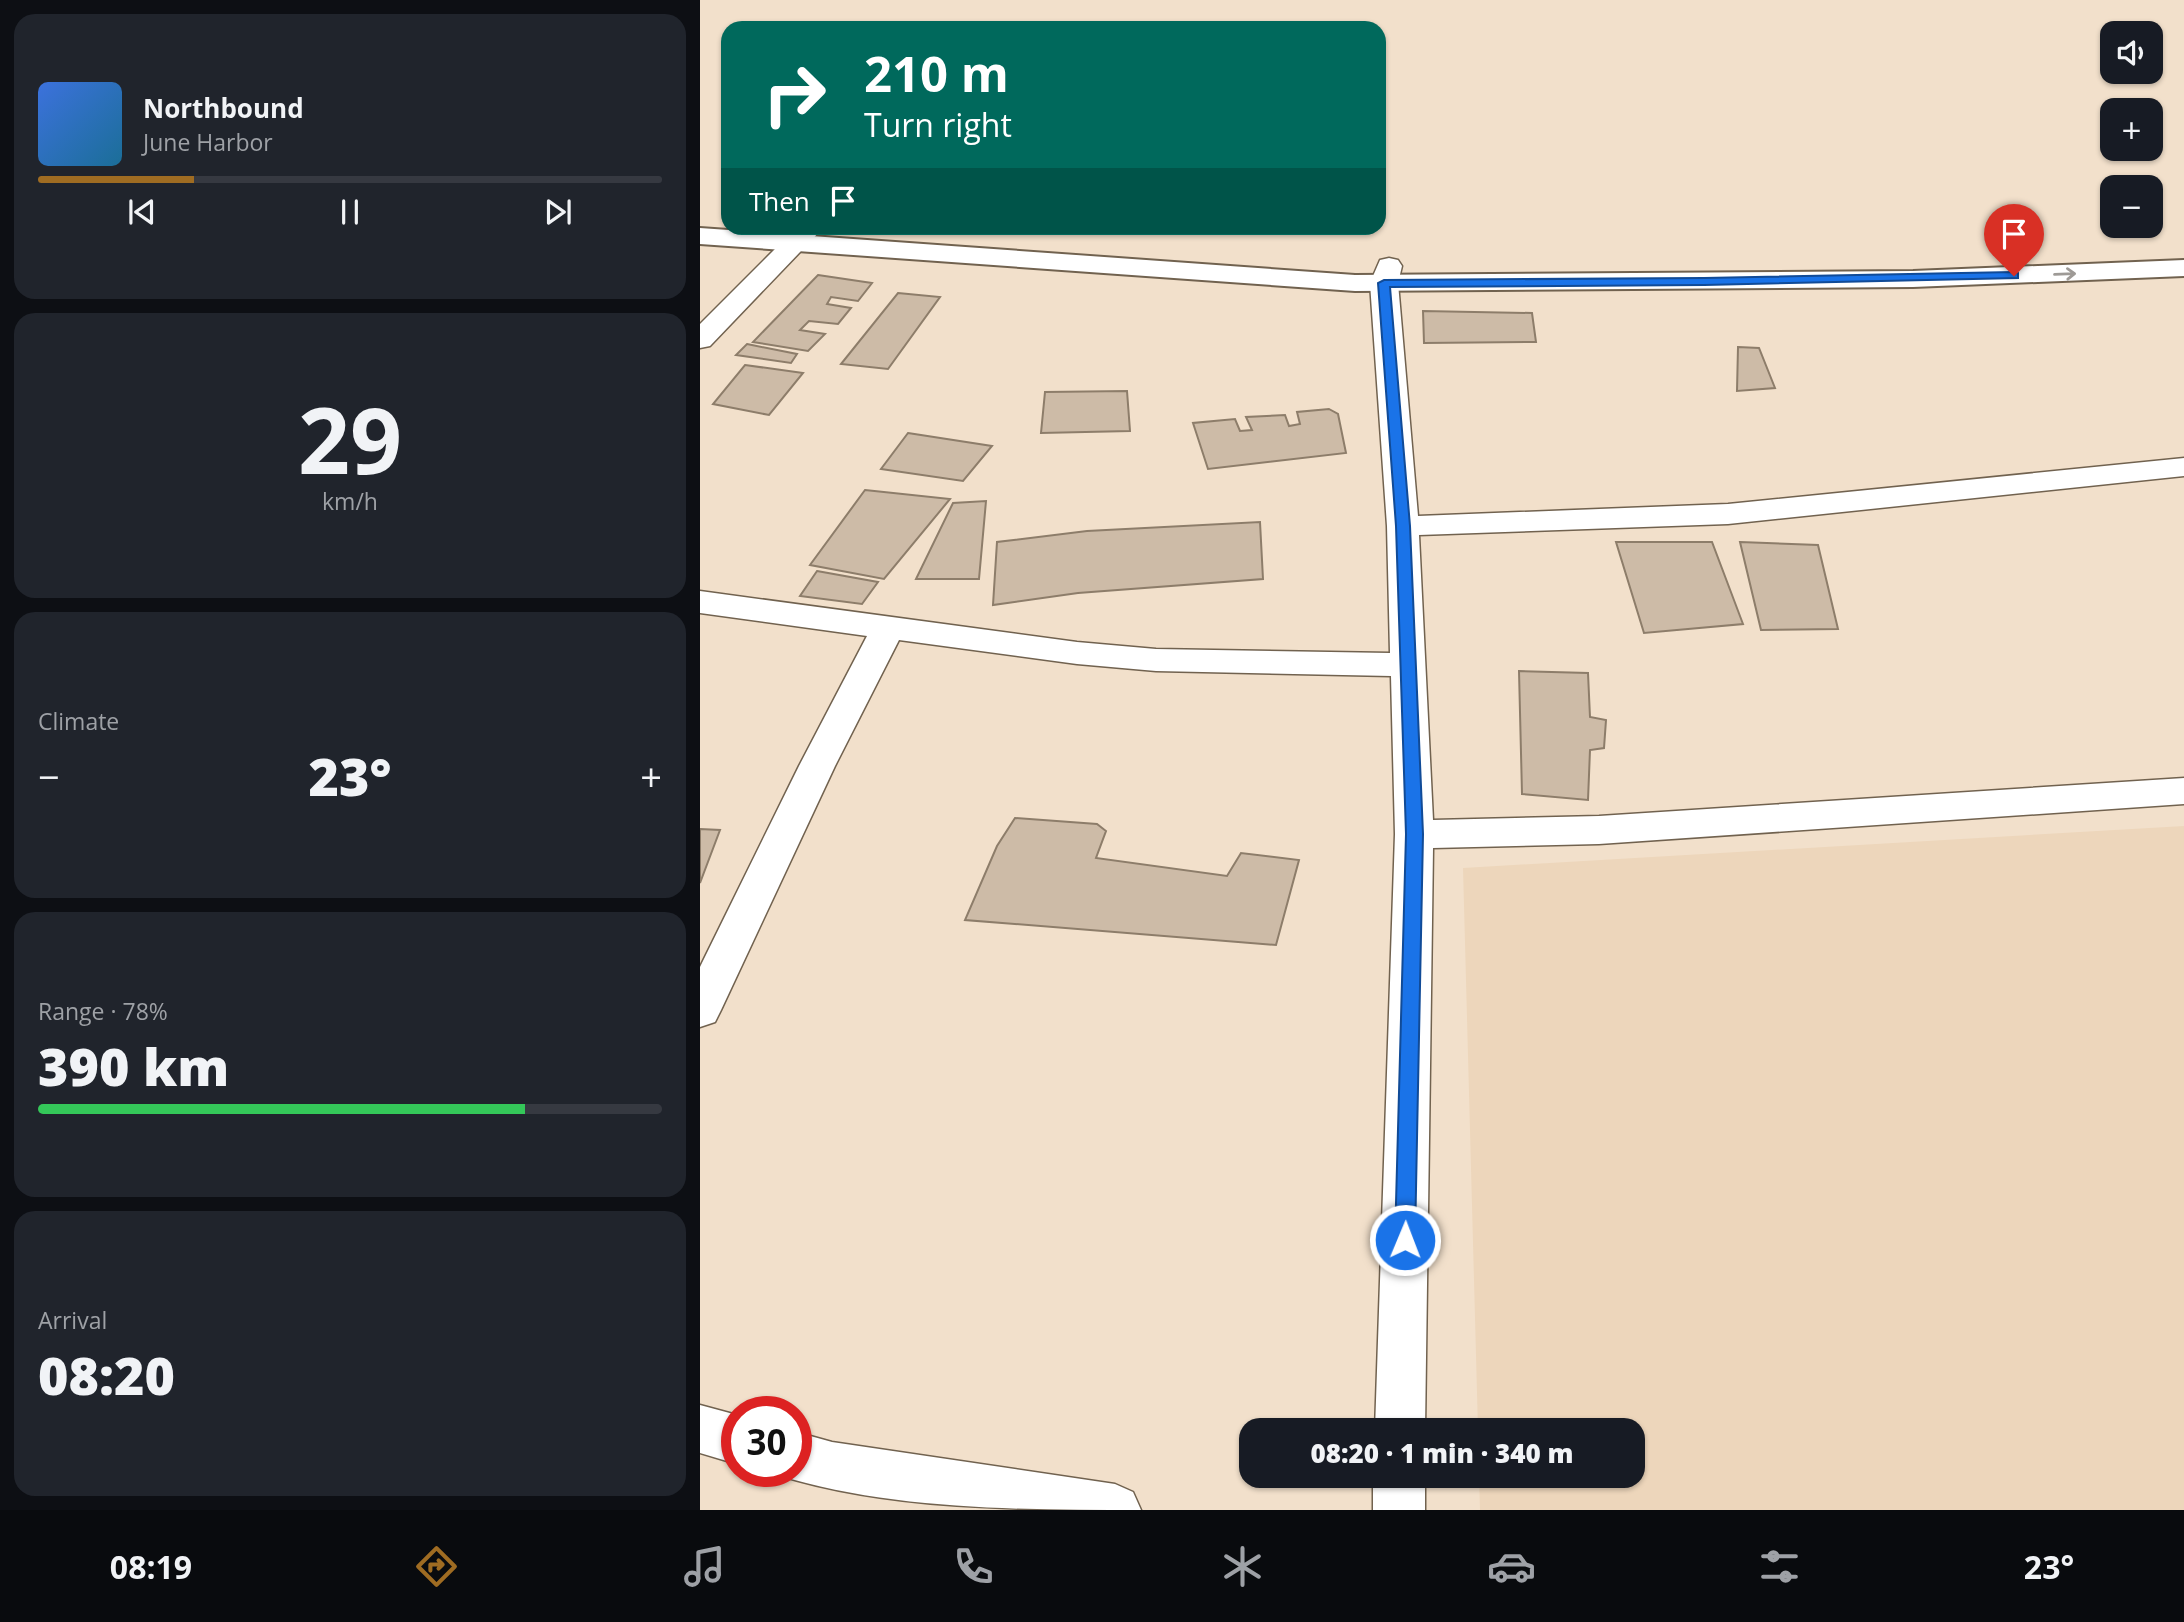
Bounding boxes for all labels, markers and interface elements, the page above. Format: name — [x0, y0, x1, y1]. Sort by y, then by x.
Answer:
map controls — [2100, 21, 2163, 238]
button: sound — [2100, 21, 2163, 84]
text: 210 m — [864, 40, 1009, 106]
icon: right — [749, 49, 840, 140]
text: Northbound — [143, 90, 304, 126]
button: + — [2100, 98, 2163, 161]
text: Turn right — [864, 103, 1012, 146]
text: June Harbor — [143, 126, 273, 158]
button: − — [2100, 175, 2163, 238]
icon: arrive — [824, 182, 862, 220]
text: Then — [749, 183, 810, 219]
icon: previous — [123, 193, 161, 231]
icon: pause — [331, 193, 369, 231]
icon: next — [539, 193, 577, 231]
pin — [1984, 204, 2044, 276]
icon: arrive — [1995, 215, 2033, 253]
one-way arrow — [2053, 267, 2076, 281]
text: 29 — [298, 377, 402, 501]
text: km/h — [322, 485, 378, 517]
text: Climate — [38, 705, 119, 737]
text: 23° — [309, 740, 391, 811]
text: − — [38, 750, 60, 802]
text: + — [640, 750, 662, 802]
text: Range · 78% — [38, 995, 168, 1027]
text: 390 km — [38, 1030, 229, 1101]
position arrow — [1368, 1203, 1442, 1277]
text: Arrival — [38, 1304, 107, 1336]
text: 08:20 — [38, 1339, 175, 1410]
speed limit sign: 30 — [721, 1396, 812, 1487]
text: 08:20 · 1 min · 340 m — [1311, 1435, 1573, 1471]
icon: directions — [412, 1542, 461, 1591]
icon: music — [680, 1542, 729, 1591]
icon: phone — [949, 1542, 998, 1591]
icon: climate — [1218, 1542, 1267, 1591]
icon: car — [1487, 1542, 1536, 1591]
icon: filters — [1755, 1542, 1804, 1591]
text: 08:19 — [110, 1545, 192, 1588]
text: 23° — [2024, 1545, 2074, 1588]

